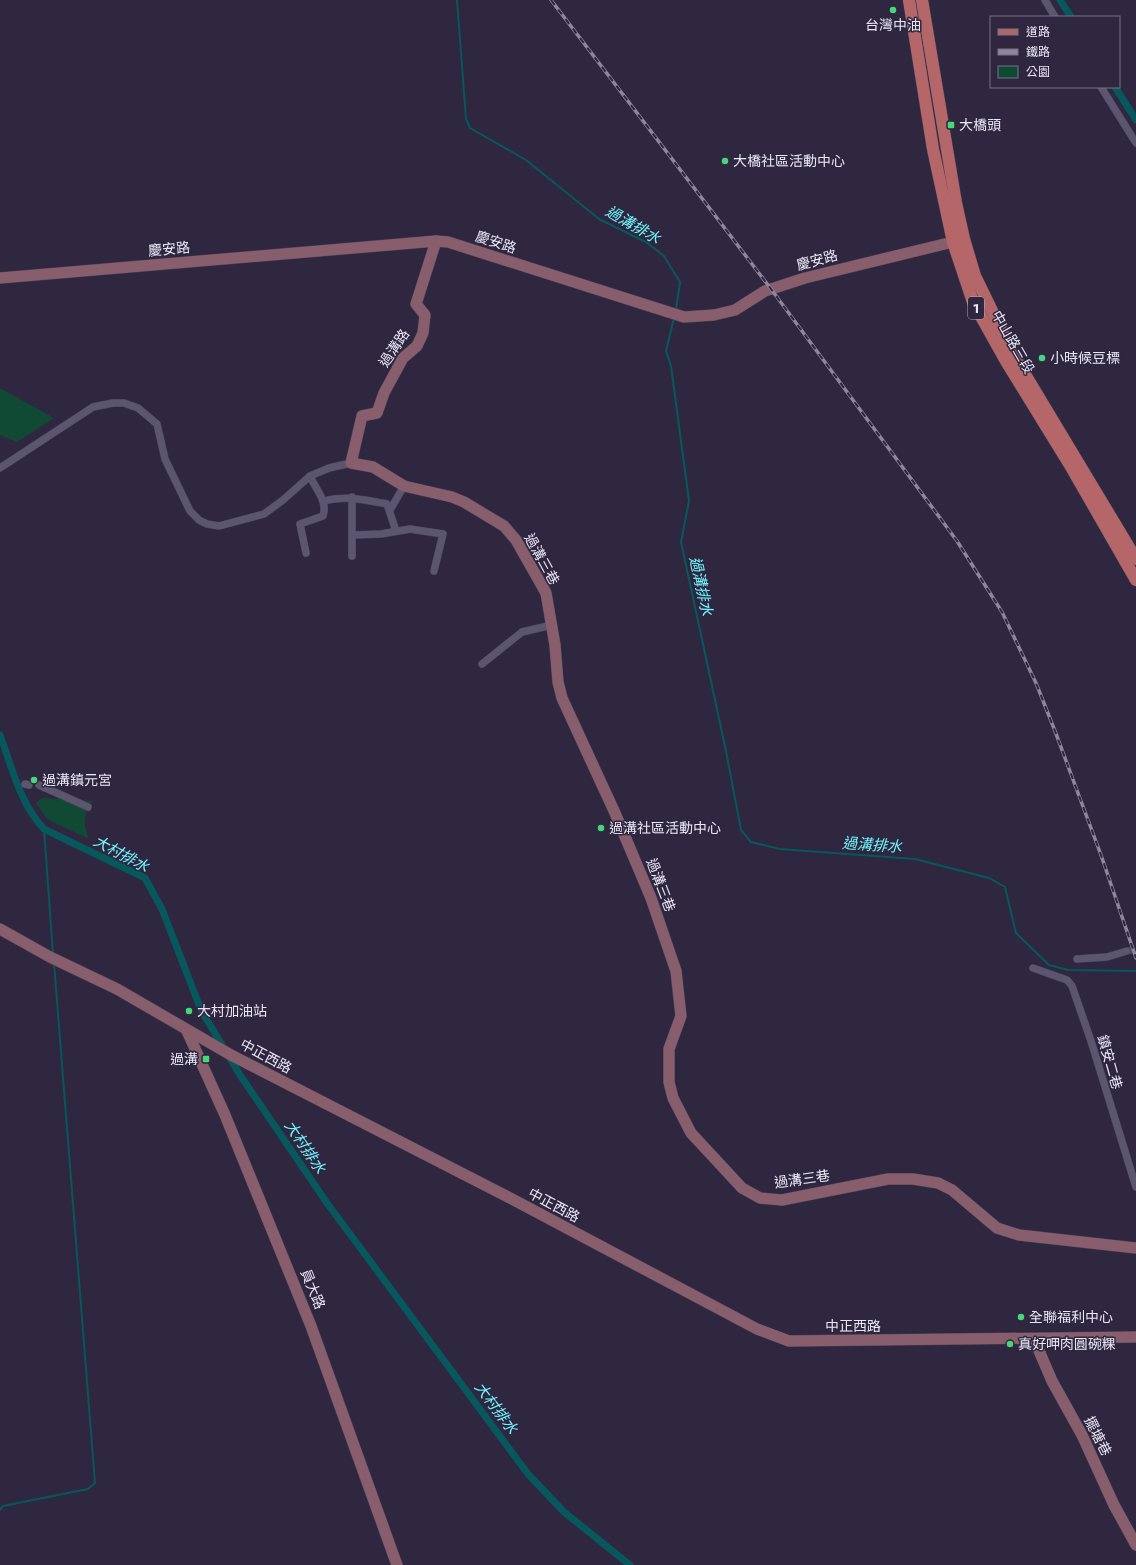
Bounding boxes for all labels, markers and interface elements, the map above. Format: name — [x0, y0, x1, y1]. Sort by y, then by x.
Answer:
marker: 台灣中油 — [888, 5, 898, 15]
place label: 台灣中油 — [865, 15, 921, 35]
legend — [990, 16, 1120, 88]
text: 道路 — [1026, 23, 1050, 41]
text: 鐵路 — [1026, 43, 1050, 61]
text: 公園 — [1026, 63, 1050, 81]
place label: 大橋頭 — [959, 115, 1001, 135]
marker: 大橋頭 — [946, 120, 956, 130]
place label: 大橋社區活動中心 — [733, 151, 845, 171]
marker: 大橋社區活動中心 — [720, 156, 730, 166]
water label: 過溝排水 — [602, 200, 665, 250]
street label: 慶安路 — [473, 226, 519, 258]
street label: 慶安路 — [147, 237, 191, 261]
street label: 慶安路 — [794, 245, 840, 275]
road number: 1 — [968, 297, 984, 319]
street label: 中山路三段 — [987, 307, 1039, 377]
street label: 過溝路 — [374, 325, 414, 371]
place label: 小時候豆標 — [1050, 348, 1120, 368]
marker: 小時候豆標 — [1037, 353, 1047, 363]
street label: 過溝三巷 — [520, 530, 564, 588]
water label: 過溝排水 — [684, 554, 718, 619]
place label: 過溝鎮元宮 — [42, 770, 112, 790]
marker: 過溝鎮元宮 — [29, 775, 39, 785]
place label: 過溝社區活動中心 — [609, 818, 721, 838]
marker: 過溝社區活動中心 — [596, 823, 606, 833]
water label: 大村排水 — [89, 830, 154, 878]
water label: 過溝排水 — [841, 832, 904, 858]
street label: 過溝三巷 — [642, 855, 680, 915]
place label: 大村加油站 — [197, 1001, 267, 1021]
marker: 大村加油站 — [184, 1006, 194, 1016]
street label: 鎮安二巷 — [1093, 1032, 1127, 1092]
street label: 中正西路 — [237, 1034, 295, 1078]
place label: 過溝 — [170, 1049, 198, 1069]
marker: 過溝 — [201, 1054, 211, 1064]
water label: 大村排水 — [279, 1116, 331, 1179]
street label: 過溝三巷 — [773, 1165, 831, 1193]
street label: 中正西路 — [525, 1183, 583, 1227]
street label: 員大路 — [296, 1266, 330, 1312]
place label: 全聯福利中心 — [1029, 1307, 1113, 1327]
marker: 全聯福利中心 — [1016, 1312, 1026, 1322]
street label: 中正西路 — [825, 1316, 881, 1336]
place label: 真好呷肉圓碗粿 — [1018, 1334, 1116, 1354]
marker: 真好呷肉圓碗粿 — [1005, 1339, 1015, 1349]
water label: 大村排水 — [469, 1377, 523, 1439]
street label: 擺塘巷 — [1080, 1413, 1116, 1459]

